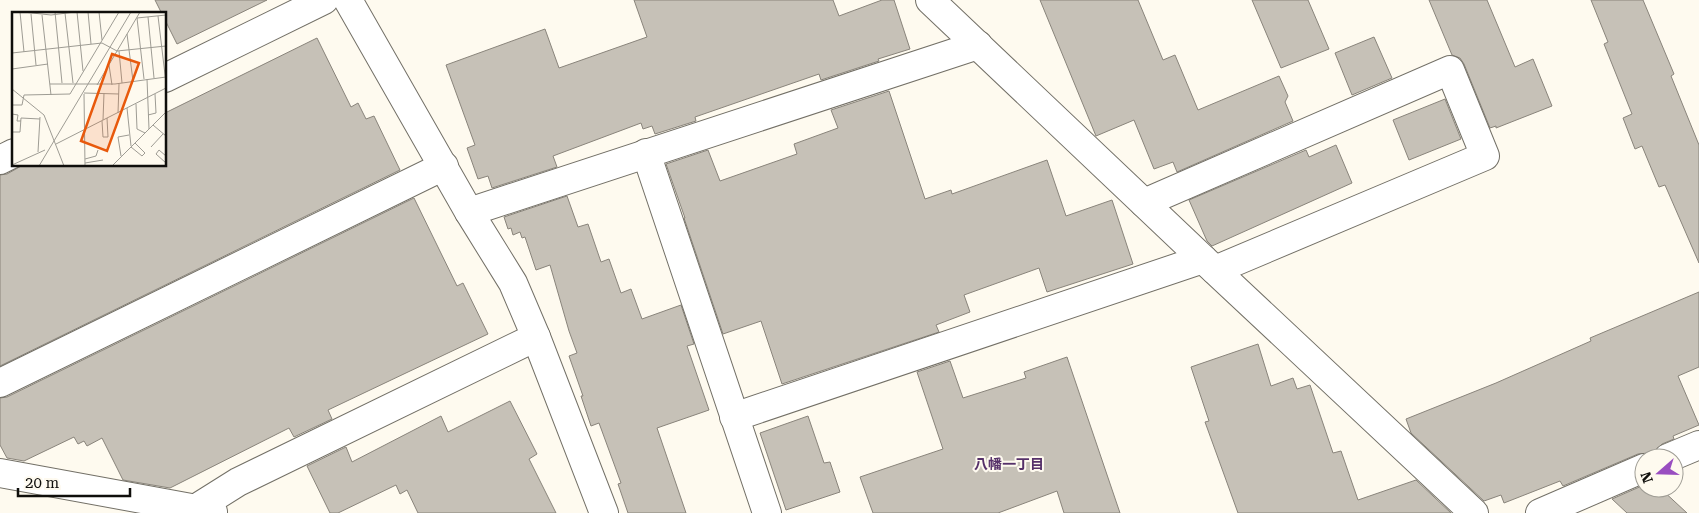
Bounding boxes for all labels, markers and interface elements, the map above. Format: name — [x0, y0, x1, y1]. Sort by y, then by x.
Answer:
inset map — [12, 12, 166, 166]
north arrow — [1634, 448, 1684, 498]
district label: 八幡一丁目 — [974, 456, 1044, 472]
scale bar — [18, 466, 130, 498]
text: N — [1637, 469, 1656, 485]
text: 20 m — [25, 474, 60, 492]

